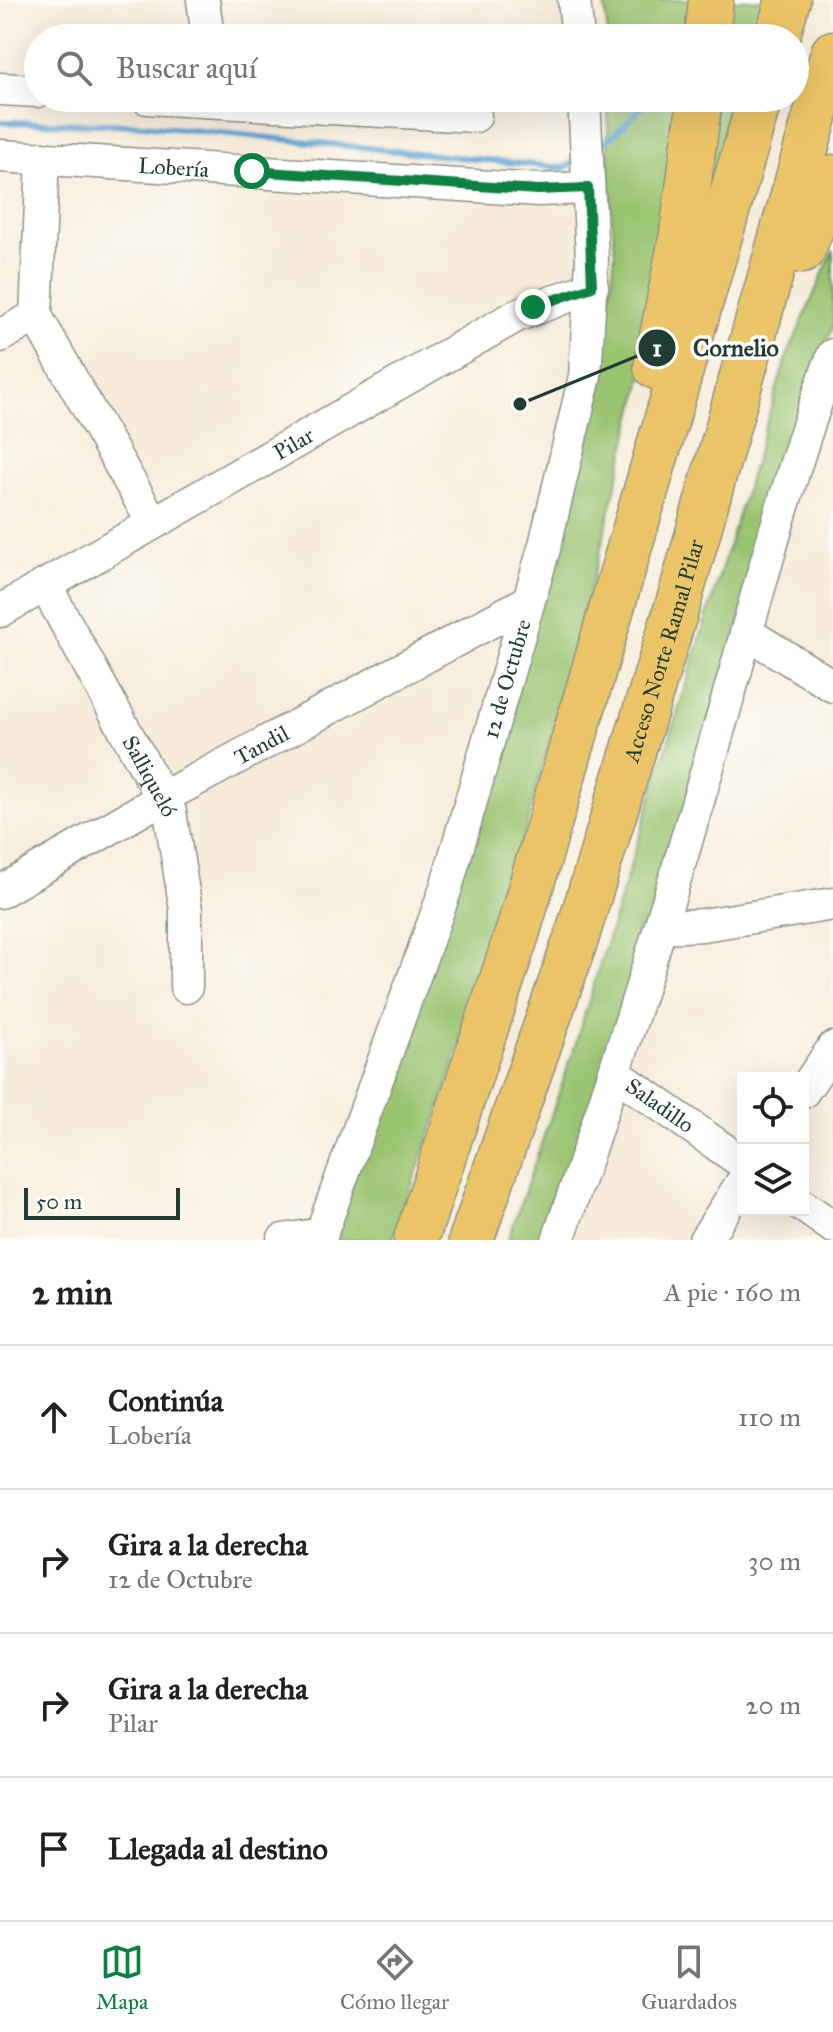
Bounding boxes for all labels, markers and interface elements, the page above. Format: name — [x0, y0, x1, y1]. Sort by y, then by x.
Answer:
search box — [24, 24, 809, 112]
icon: search — [52, 46, 96, 90]
text: Buscar aquí — [116, 50, 257, 86]
street label: Lobería — [137, 152, 211, 183]
route start — [234, 153, 270, 189]
route end — [515, 289, 551, 325]
callout: Cornelio — [637, 324, 795, 372]
text: 1 — [652, 333, 662, 363]
text: Cornelio — [693, 333, 779, 363]
street label: Pilar — [269, 421, 319, 466]
street label: Acceso Norte Ramal Pilar — [617, 536, 710, 767]
street label: 12 de Octubre — [477, 616, 537, 742]
street label: Tandil — [230, 720, 294, 771]
street label: Salliqueló — [117, 731, 183, 821]
street label: Saladillo — [620, 1072, 699, 1139]
map controls — [737, 1072, 809, 1216]
button: locate — [737, 1072, 809, 1144]
button: layers — [737, 1144, 809, 1216]
scale bar — [24, 1184, 180, 1220]
text: 50 m — [36, 1188, 82, 1215]
text: 2 min — [32, 1272, 112, 1313]
text: A pie · 160 m — [664, 1276, 801, 1308]
text: Continúa — [108, 1383, 224, 1419]
icon: ahead — [32, 1395, 76, 1439]
text: 110 m — [738, 1401, 801, 1433]
text: Lobería — [108, 1419, 192, 1451]
text: Gira a la derecha — [108, 1527, 308, 1563]
icon: right — [32, 1539, 76, 1583]
text: 30 m — [748, 1545, 801, 1577]
text: 12 de Octubre — [108, 1563, 253, 1595]
text: Gira a la derecha — [108, 1671, 308, 1707]
icon: right — [32, 1683, 76, 1727]
text: 20 m — [746, 1689, 801, 1721]
text: Pilar — [108, 1707, 158, 1739]
icon: arrive — [32, 1827, 76, 1871]
text: Llegada al destino — [108, 1831, 328, 1867]
tab: Mapa — [96, 1940, 148, 2015]
tab: Cómo llegar — [340, 1940, 449, 2015]
tab: Guardados — [641, 1940, 737, 2015]

